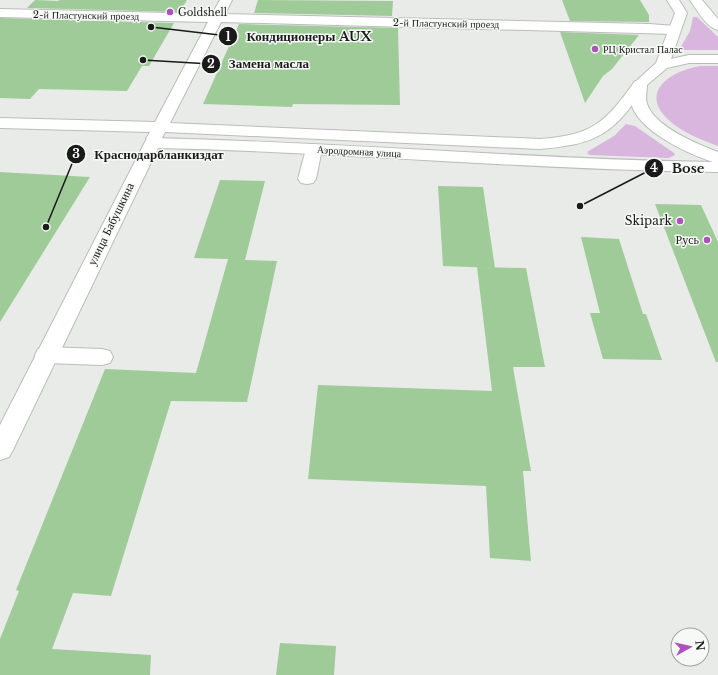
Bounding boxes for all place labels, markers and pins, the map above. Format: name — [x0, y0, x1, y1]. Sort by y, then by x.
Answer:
place label: Goldshell — [178, 6, 227, 19]
marker: Goldshell — [165, 7, 175, 17]
callout: Кондиционеры AUX — [218, 24, 379, 49]
place label: РЦ Кристал Палас — [603, 43, 683, 56]
marker: РЦ Кристал Палас — [590, 44, 600, 54]
callout: Замена масла — [201, 51, 317, 76]
callout: Краснодарбланкиздат — [66, 142, 231, 167]
callout: Bose — [644, 156, 712, 181]
place label: Skipark — [625, 213, 673, 228]
marker: Skipark — [675, 216, 685, 226]
place label: Русь — [676, 232, 700, 247]
marker: Русь — [702, 235, 712, 245]

